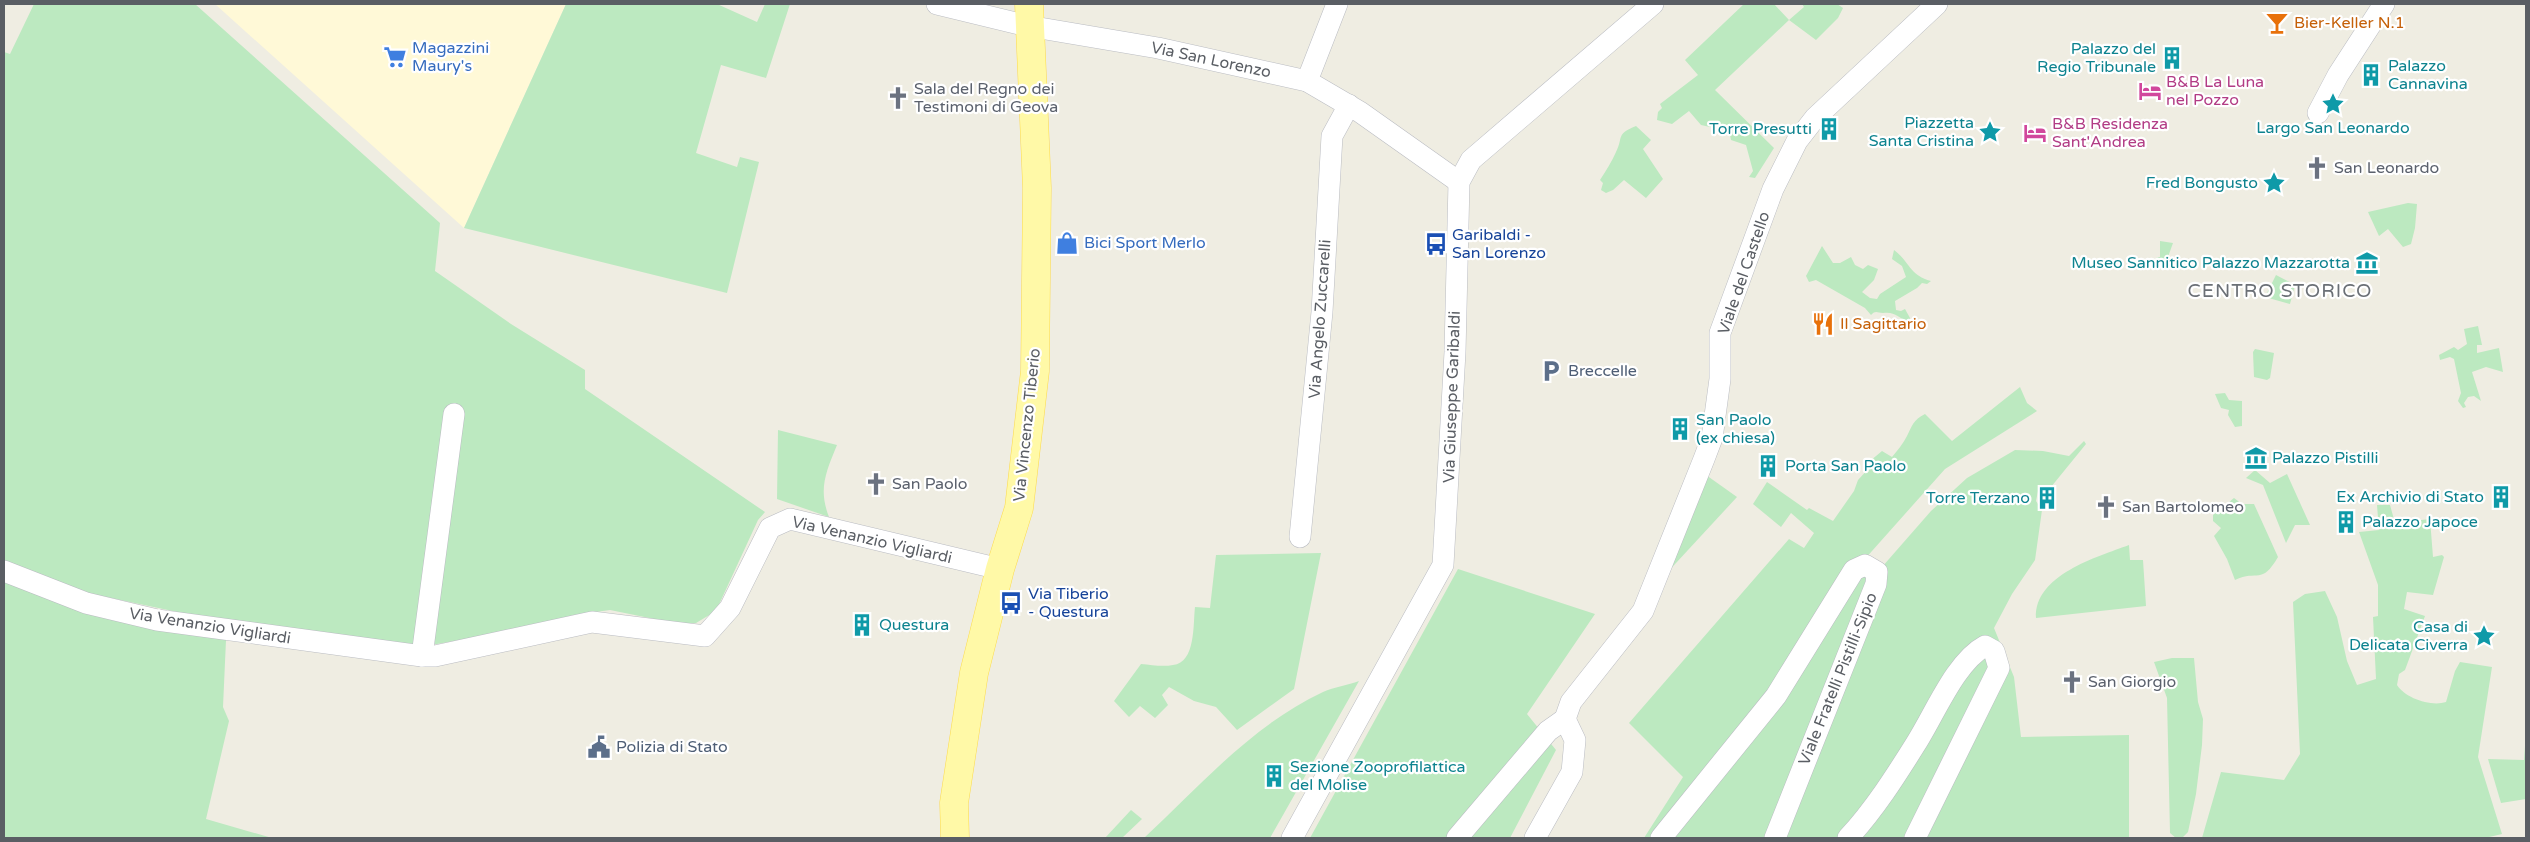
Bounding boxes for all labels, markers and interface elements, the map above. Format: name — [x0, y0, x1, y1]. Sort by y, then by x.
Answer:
bar icon: Bier-Keller N.1 — [2264, 10, 2290, 36]
place label: Bier-Keller N.1 — [2294, 13, 2405, 33]
place label: Magazzini Maury's — [412, 38, 489, 76]
street label: Via San Lorenzo — [1149, 38, 1273, 82]
place label: Palazzo del Regio Tribunale — [2037, 39, 2156, 77]
supermarket icon: Magazzini Maury's — [382, 44, 408, 70]
building icon: Palazzo del Regio Tribunale — [2159, 45, 2185, 71]
place label: Palazzo Cannavina — [2388, 56, 2468, 94]
building icon: Palazzo Cannavina — [2358, 62, 2384, 88]
place label: B&B La Luna nel Pozzo — [2166, 72, 2264, 110]
hotel icon: B&B La Luna nel Pozzo — [2137, 78, 2163, 104]
place label: Sala del Regno dei Testimoni di Geova — [914, 79, 1058, 117]
church icon: Sala del Regno dei Testimoni di Geova — [885, 85, 911, 111]
place icon: Largo San Leonardo — [2320, 91, 2346, 117]
place label: Piazzetta Santa Cristina — [1869, 113, 1974, 151]
place label: B&B Residenza Sant'Andrea — [2052, 114, 2168, 152]
building icon: Torre Presutti — [1816, 116, 1842, 142]
place label: Largo San Leonardo — [2256, 118, 2410, 138]
place label: Torre Presutti — [1709, 119, 1812, 139]
place icon: Piazzetta Santa Cristina — [1977, 119, 2003, 145]
hotel icon: B&B Residenza Sant'Andrea — [2022, 120, 2048, 146]
church icon: San Leonardo — [2304, 155, 2330, 181]
place label: San Leonardo — [2334, 158, 2439, 178]
place icon: Fred Bongusto — [2261, 170, 2287, 196]
place label: Fred Bongusto — [2146, 173, 2258, 193]
street label: Viale del Castello — [1714, 209, 1774, 337]
place label: Garibaldi - San Lorenzo — [1452, 225, 1546, 263]
shop icon: Bici Sport Merlo — [1054, 230, 1080, 256]
bus stop icon: Garibaldi - San Lorenzo — [1423, 231, 1449, 257]
place label: Bici Sport Merlo — [1084, 233, 1206, 253]
street label: Via Angelo Zuccarelli — [1304, 239, 1336, 399]
museum icon: Museo Sannitico Palazzo Mazzarotta — [2354, 250, 2380, 276]
place label: Museo Sannitico Palazzo Mazzarotta — [2071, 253, 2350, 273]
district label: CENTRO STORICO — [2188, 280, 2372, 302]
street label: Via Giuseppe Garibaldi — [1439, 310, 1465, 484]
restaurant icon: Il Sagittario — [1810, 311, 1836, 337]
place label: Il Sagittario — [1840, 314, 1927, 334]
street label: Via Vincenzo Tiberio — [1009, 347, 1045, 503]
parking icon: Breccelle — [1538, 358, 1564, 384]
place label: Breccelle — [1568, 361, 1637, 381]
place label: San Paolo (ex chiesa) — [1696, 410, 1775, 448]
building icon: San Paolo (ex chiesa) — [1667, 416, 1693, 442]
museum icon: Palazzo Pistilli — [2243, 445, 2269, 471]
place label: Palazzo Pistilli — [2272, 448, 2378, 468]
building icon: Porta San Paolo — [1755, 453, 1781, 479]
place label: Porta San Paolo — [1785, 456, 1906, 476]
church icon: San Paolo — [863, 471, 889, 497]
place label: San Paolo — [892, 474, 968, 494]
building icon: Ex Archivio di Stato — [2488, 484, 2514, 510]
building icon: Torre Terzano — [2034, 485, 2060, 511]
place label: Ex Archivio di Stato — [2336, 487, 2484, 507]
place label: Torre Terzano — [1926, 488, 2030, 508]
church icon: San Bartolomeo — [2093, 494, 2119, 520]
place label: San Bartolomeo — [2122, 497, 2244, 517]
building icon: Palazzo Japoce — [2333, 509, 2359, 535]
street label: Via Venanzio Vigliardi — [790, 512, 954, 568]
place label: Palazzo Japoce — [2362, 512, 2478, 532]
place label: Via Tiberio - Questura — [1028, 584, 1109, 622]
bus stop icon: Via Tiberio - Questura — [998, 590, 1024, 616]
street label: Viale Fratelli Pistilli-Sipio — [1794, 590, 1882, 768]
street label: Via Venanzio Vigliardi — [128, 603, 292, 649]
building icon: Questura — [849, 612, 875, 638]
place label: Questura — [879, 615, 949, 635]
place label: Casa di Delicata Civerra — [2349, 617, 2468, 655]
place icon: Casa di Delicata Civerra — [2471, 623, 2497, 649]
church icon: San Giorgio — [2059, 669, 2085, 695]
place label: San Giorgio — [2088, 672, 2176, 692]
public building icon: Polizia di Stato — [586, 734, 612, 760]
place label: Polizia di Stato — [616, 737, 728, 757]
place label: Sezione Zooprofilattica del Molise — [1290, 757, 1466, 795]
building icon: Sezione Zooprofilattica del Molise — [1261, 763, 1287, 789]

